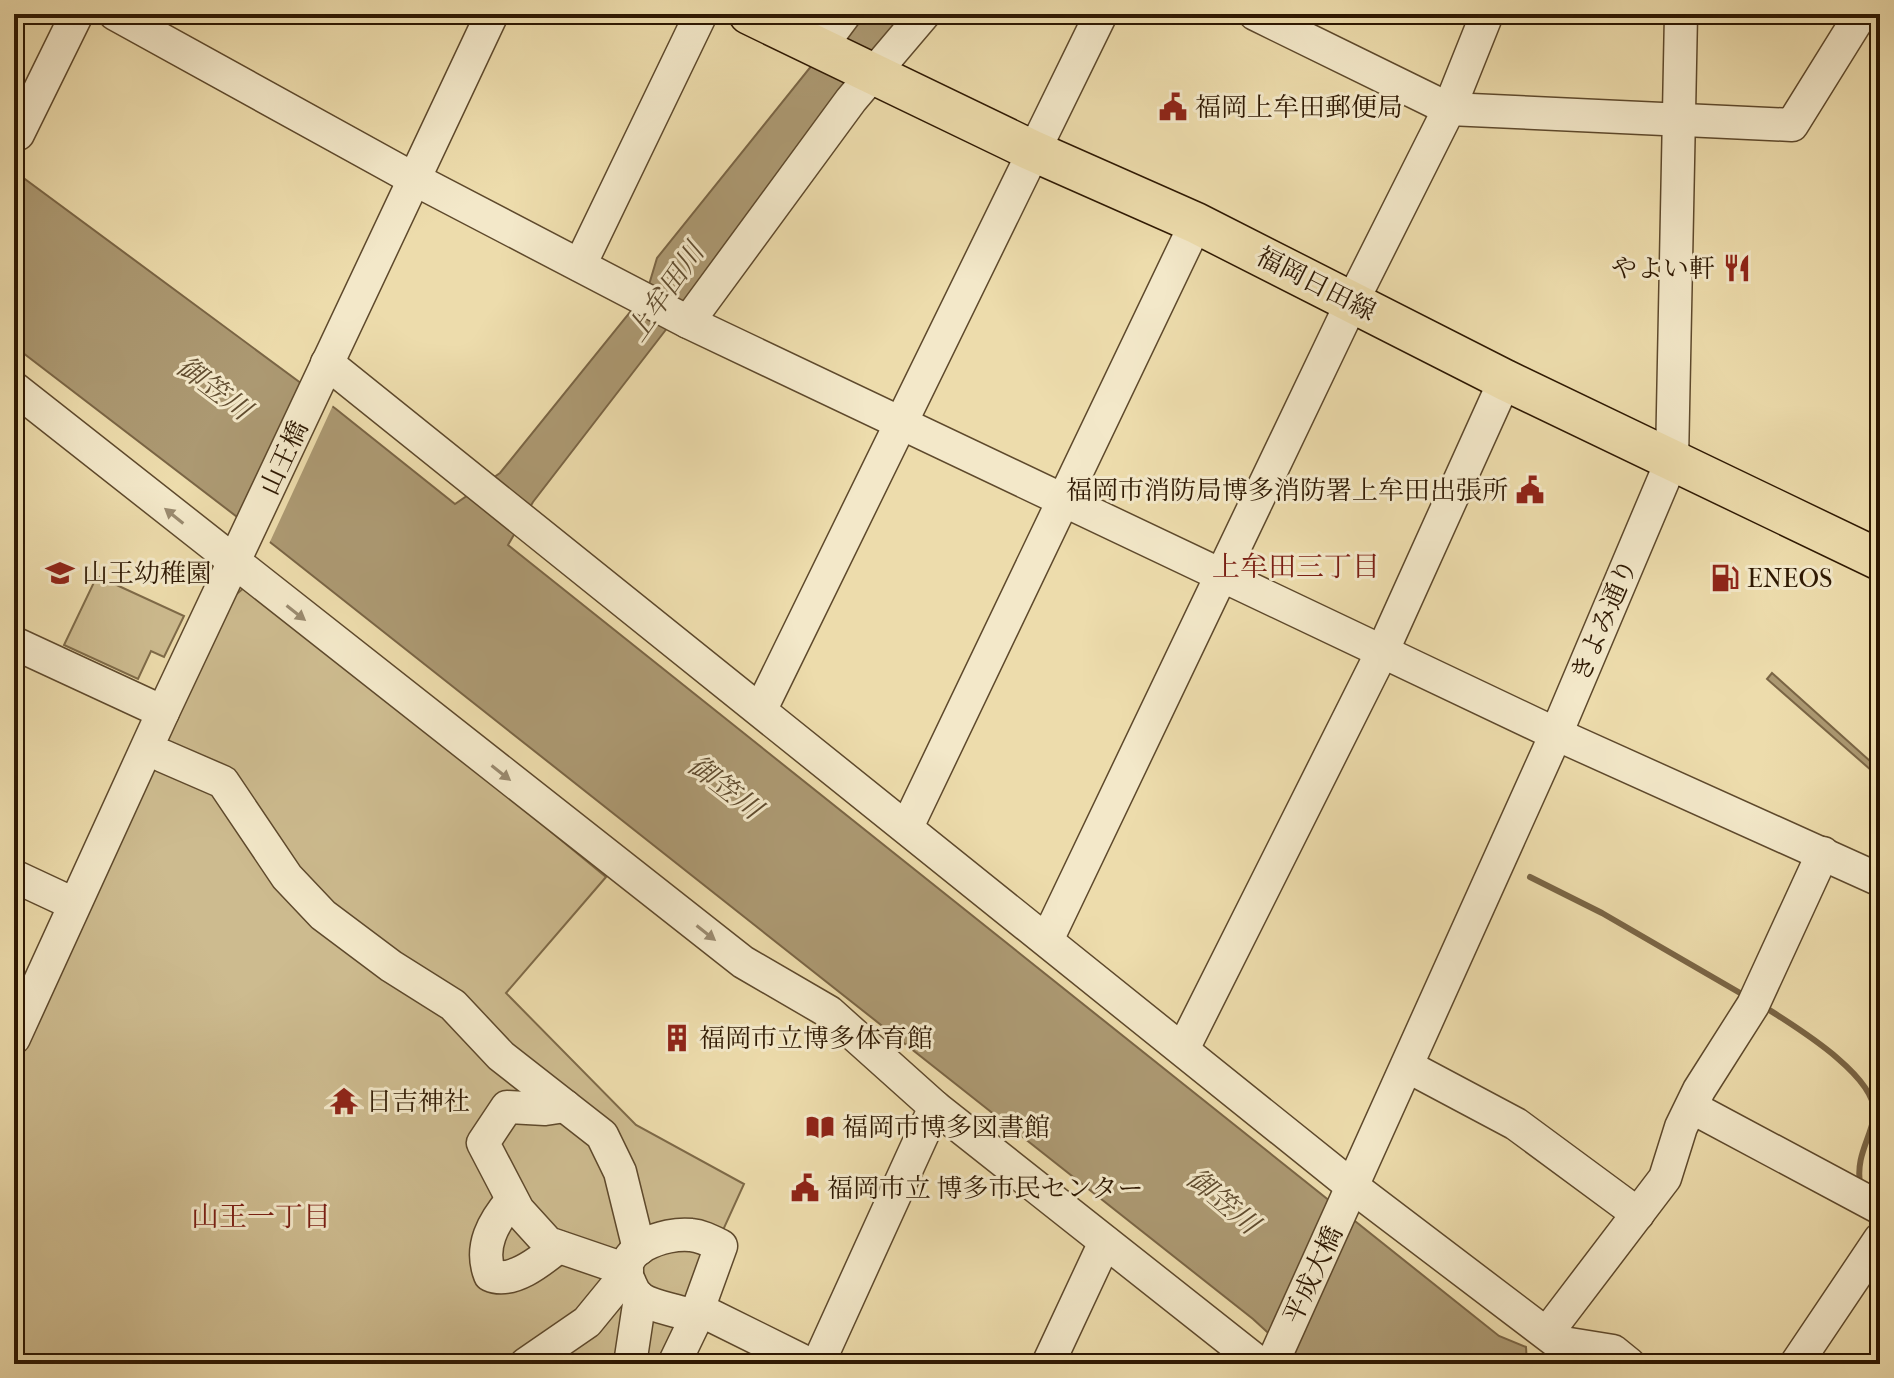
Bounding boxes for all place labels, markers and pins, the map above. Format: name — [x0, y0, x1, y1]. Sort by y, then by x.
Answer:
public building icon: 福岡上牟田郵便局 — [1158, 92, 1188, 122]
place label: 福岡上牟田郵便局 — [1195, 92, 1403, 123]
place label: やよい軒 — [1611, 253, 1715, 284]
restaurant icon: やよい軒 — [1722, 253, 1752, 283]
place label: 福岡市消防局博多消防署上牟田出張所 — [1066, 475, 1508, 506]
public building icon: 福岡市消防局博多消防署上牟田出張所 — [1515, 475, 1545, 505]
school or university icon: 山王幼稚園 — [45, 558, 75, 588]
place label: 山王幼稚園 — [82, 558, 212, 589]
fuel station icon: ENEOS — [1710, 563, 1740, 593]
place label: ENEOS — [1747, 563, 1833, 594]
building icon: 福岡市立博多体育館 — [662, 1023, 692, 1053]
place label: 福岡市立博多体育館 — [699, 1023, 933, 1054]
temple icon: 日吉神社 — [329, 1086, 359, 1116]
place label: 日吉神社 — [366, 1086, 470, 1117]
library icon: 福岡市博多図書館 — [805, 1112, 835, 1142]
place label: 福岡市博多図書館 — [842, 1112, 1050, 1143]
public building icon: 福岡市立 博多市民センター — [790, 1173, 820, 1203]
place label: 福岡市立 博多市民センター — [827, 1173, 1144, 1204]

